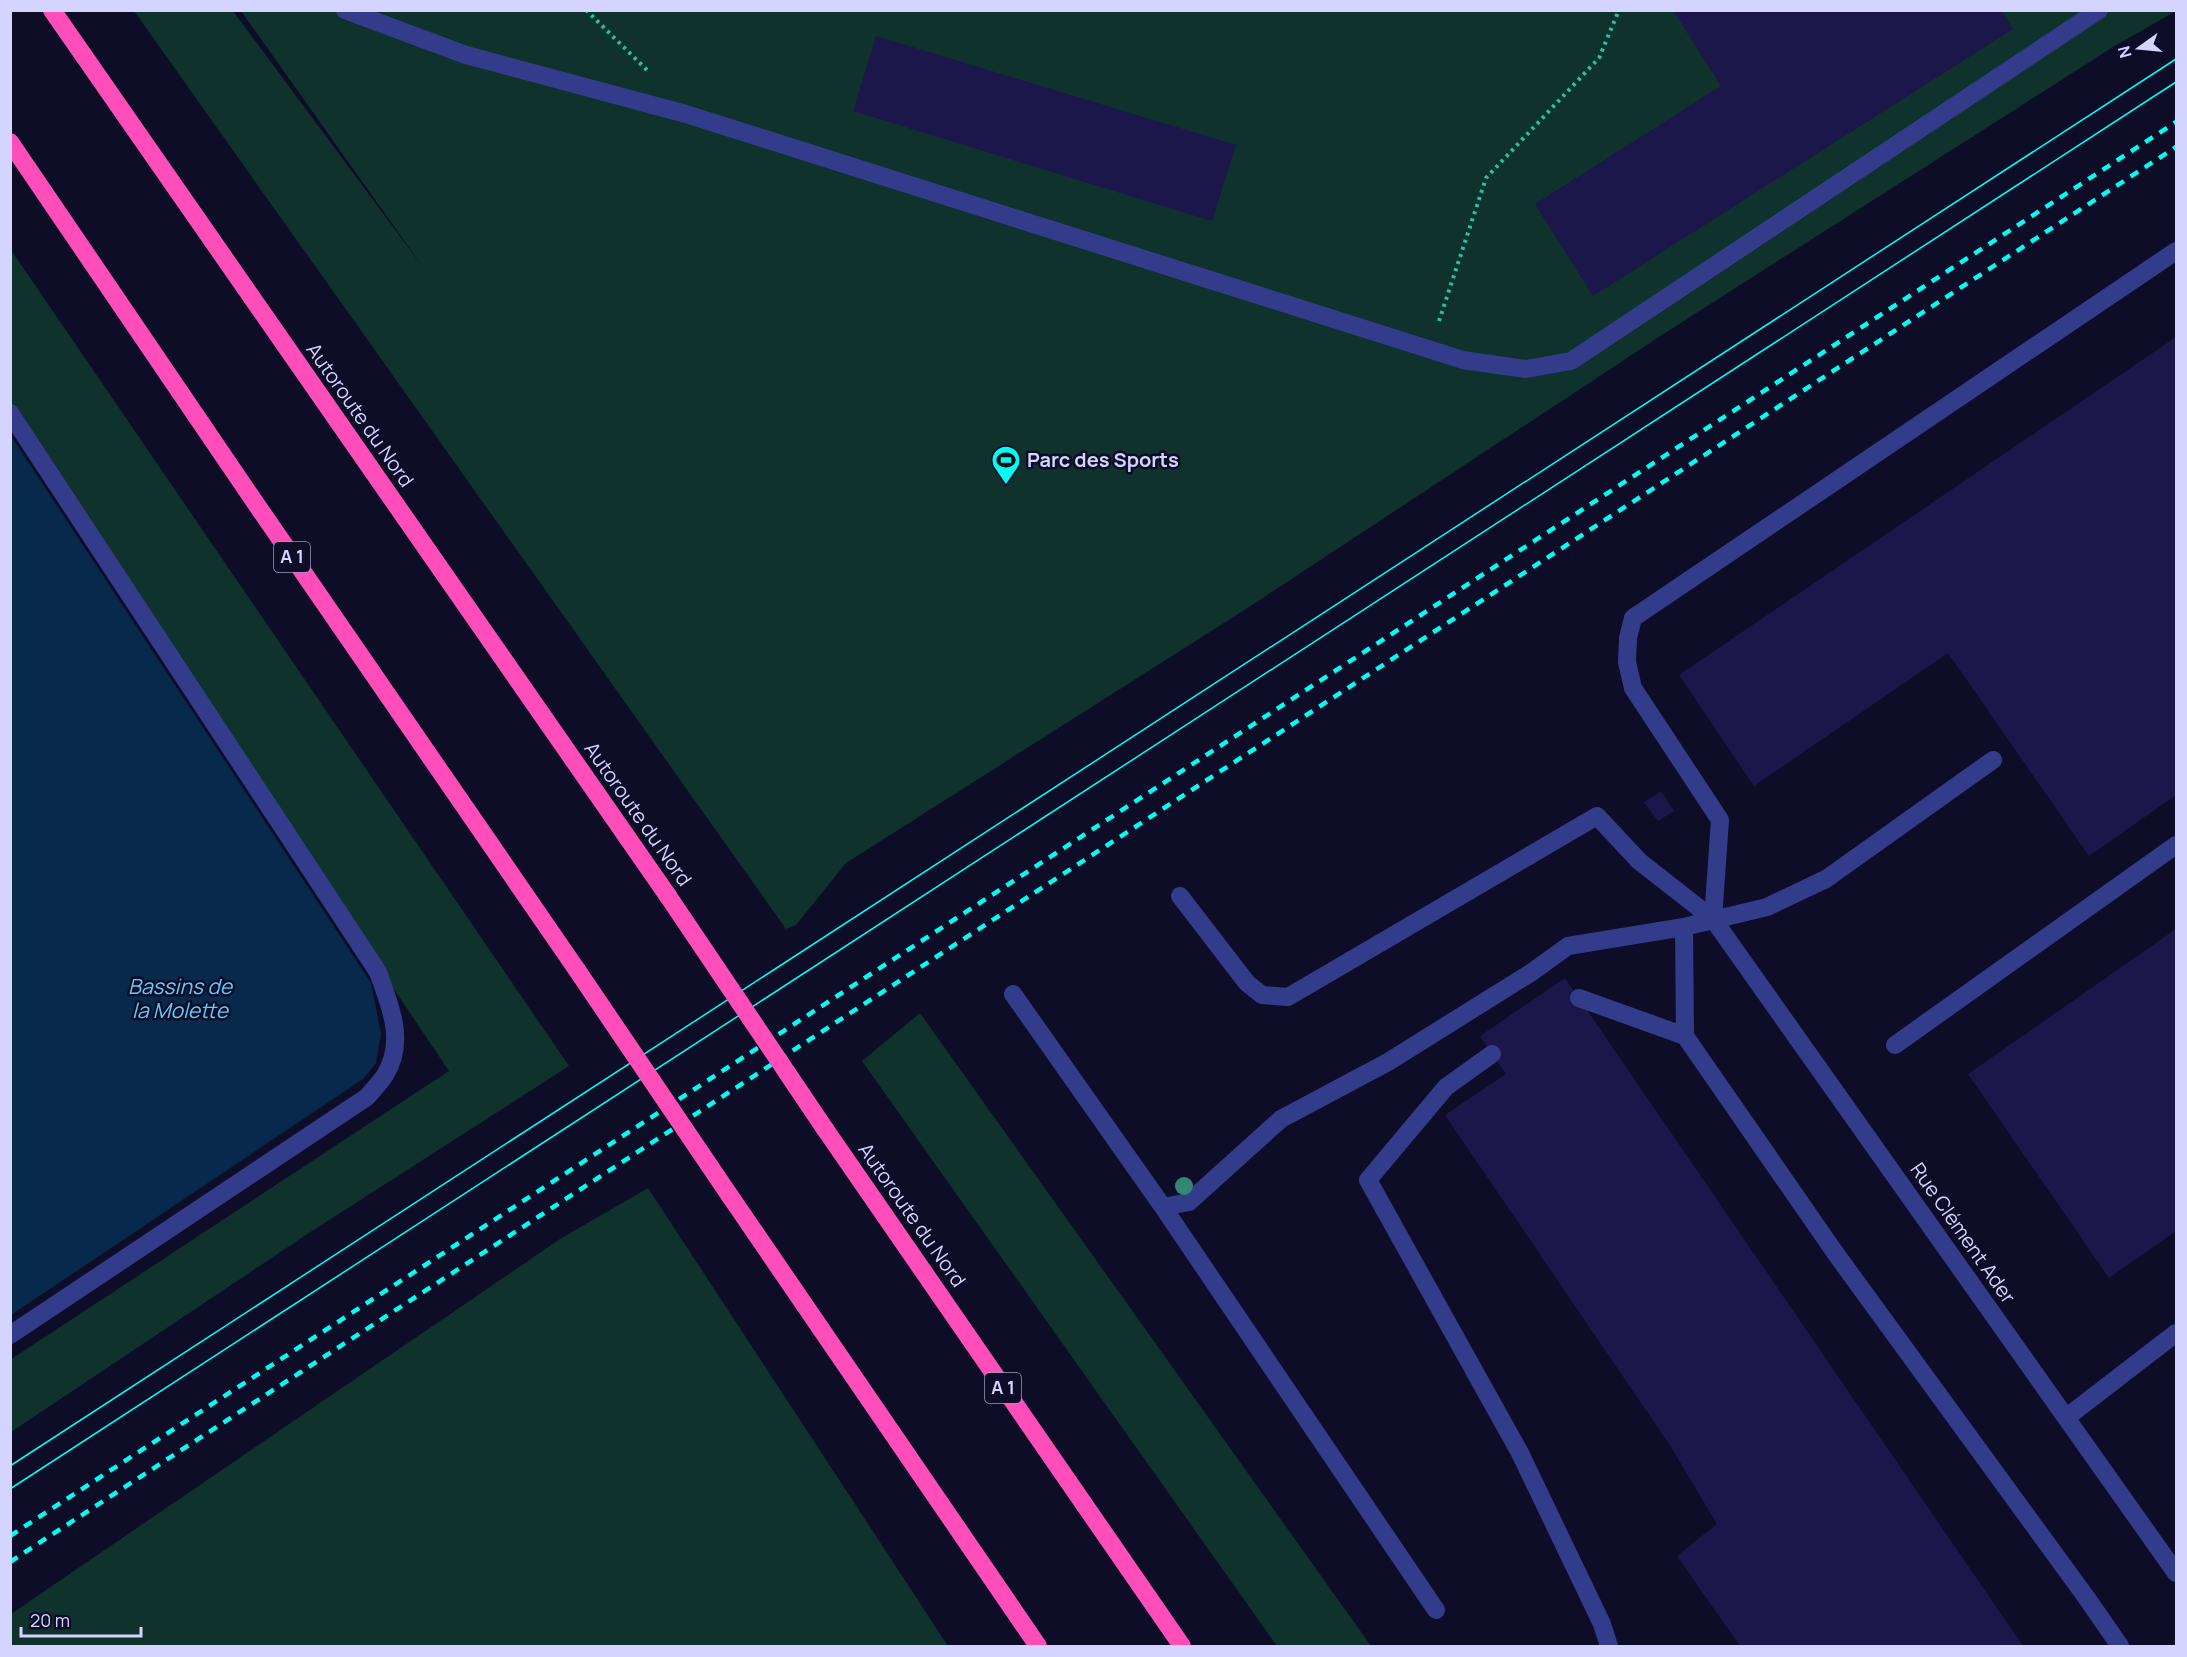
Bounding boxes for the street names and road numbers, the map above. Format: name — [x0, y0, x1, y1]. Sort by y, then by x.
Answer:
street label: Autoroute du Nord — [301, 337, 420, 492]
road number: A 1 — [274, 542, 310, 572]
street label: Autoroute du Nord — [579, 736, 698, 891]
street label: Autoroute du Nord — [853, 1137, 972, 1292]
street label: Rue Clément Ader — [1905, 1157, 2022, 1309]
road number: A 1 — [985, 1373, 1021, 1403]

